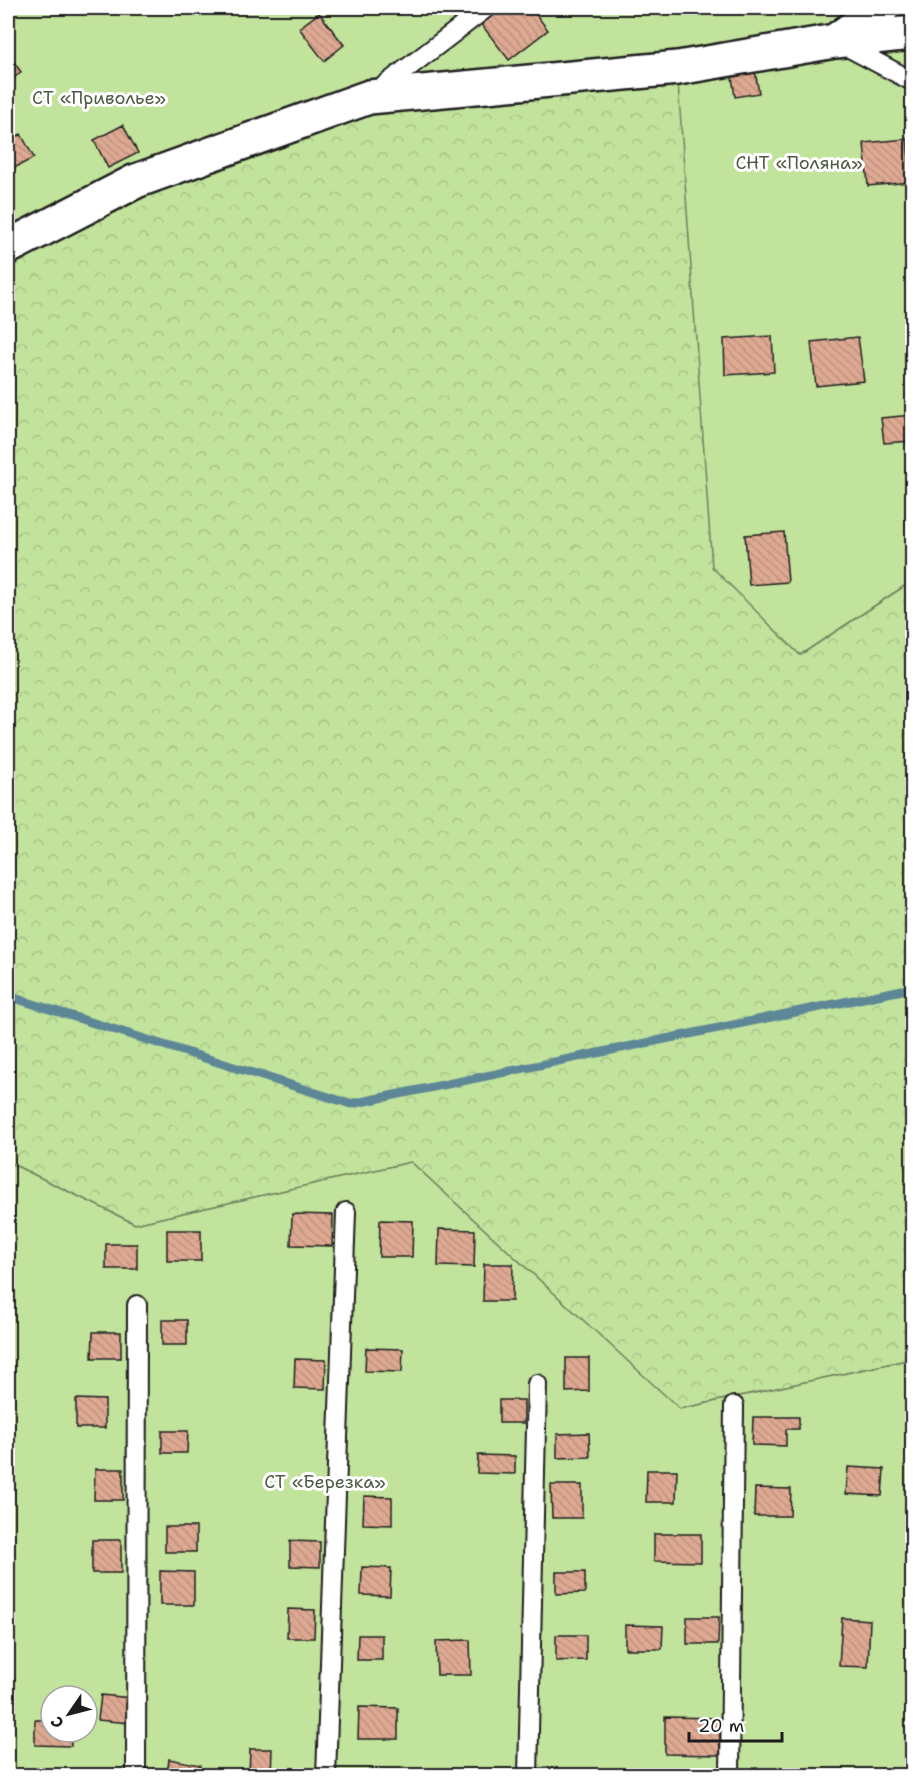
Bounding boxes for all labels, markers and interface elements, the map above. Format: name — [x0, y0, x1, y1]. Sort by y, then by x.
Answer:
park label: СТ «Приволье» — [32, 86, 166, 110]
park label: СНТ «Поляна» — [735, 151, 863, 175]
park label: СТ «Березка» — [264, 1470, 386, 1494]
north arrow — [39, 1684, 99, 1744]
scale bar — [689, 1705, 782, 1743]
text: С — [46, 1712, 69, 1732]
text: 20 m — [698, 1714, 744, 1738]

